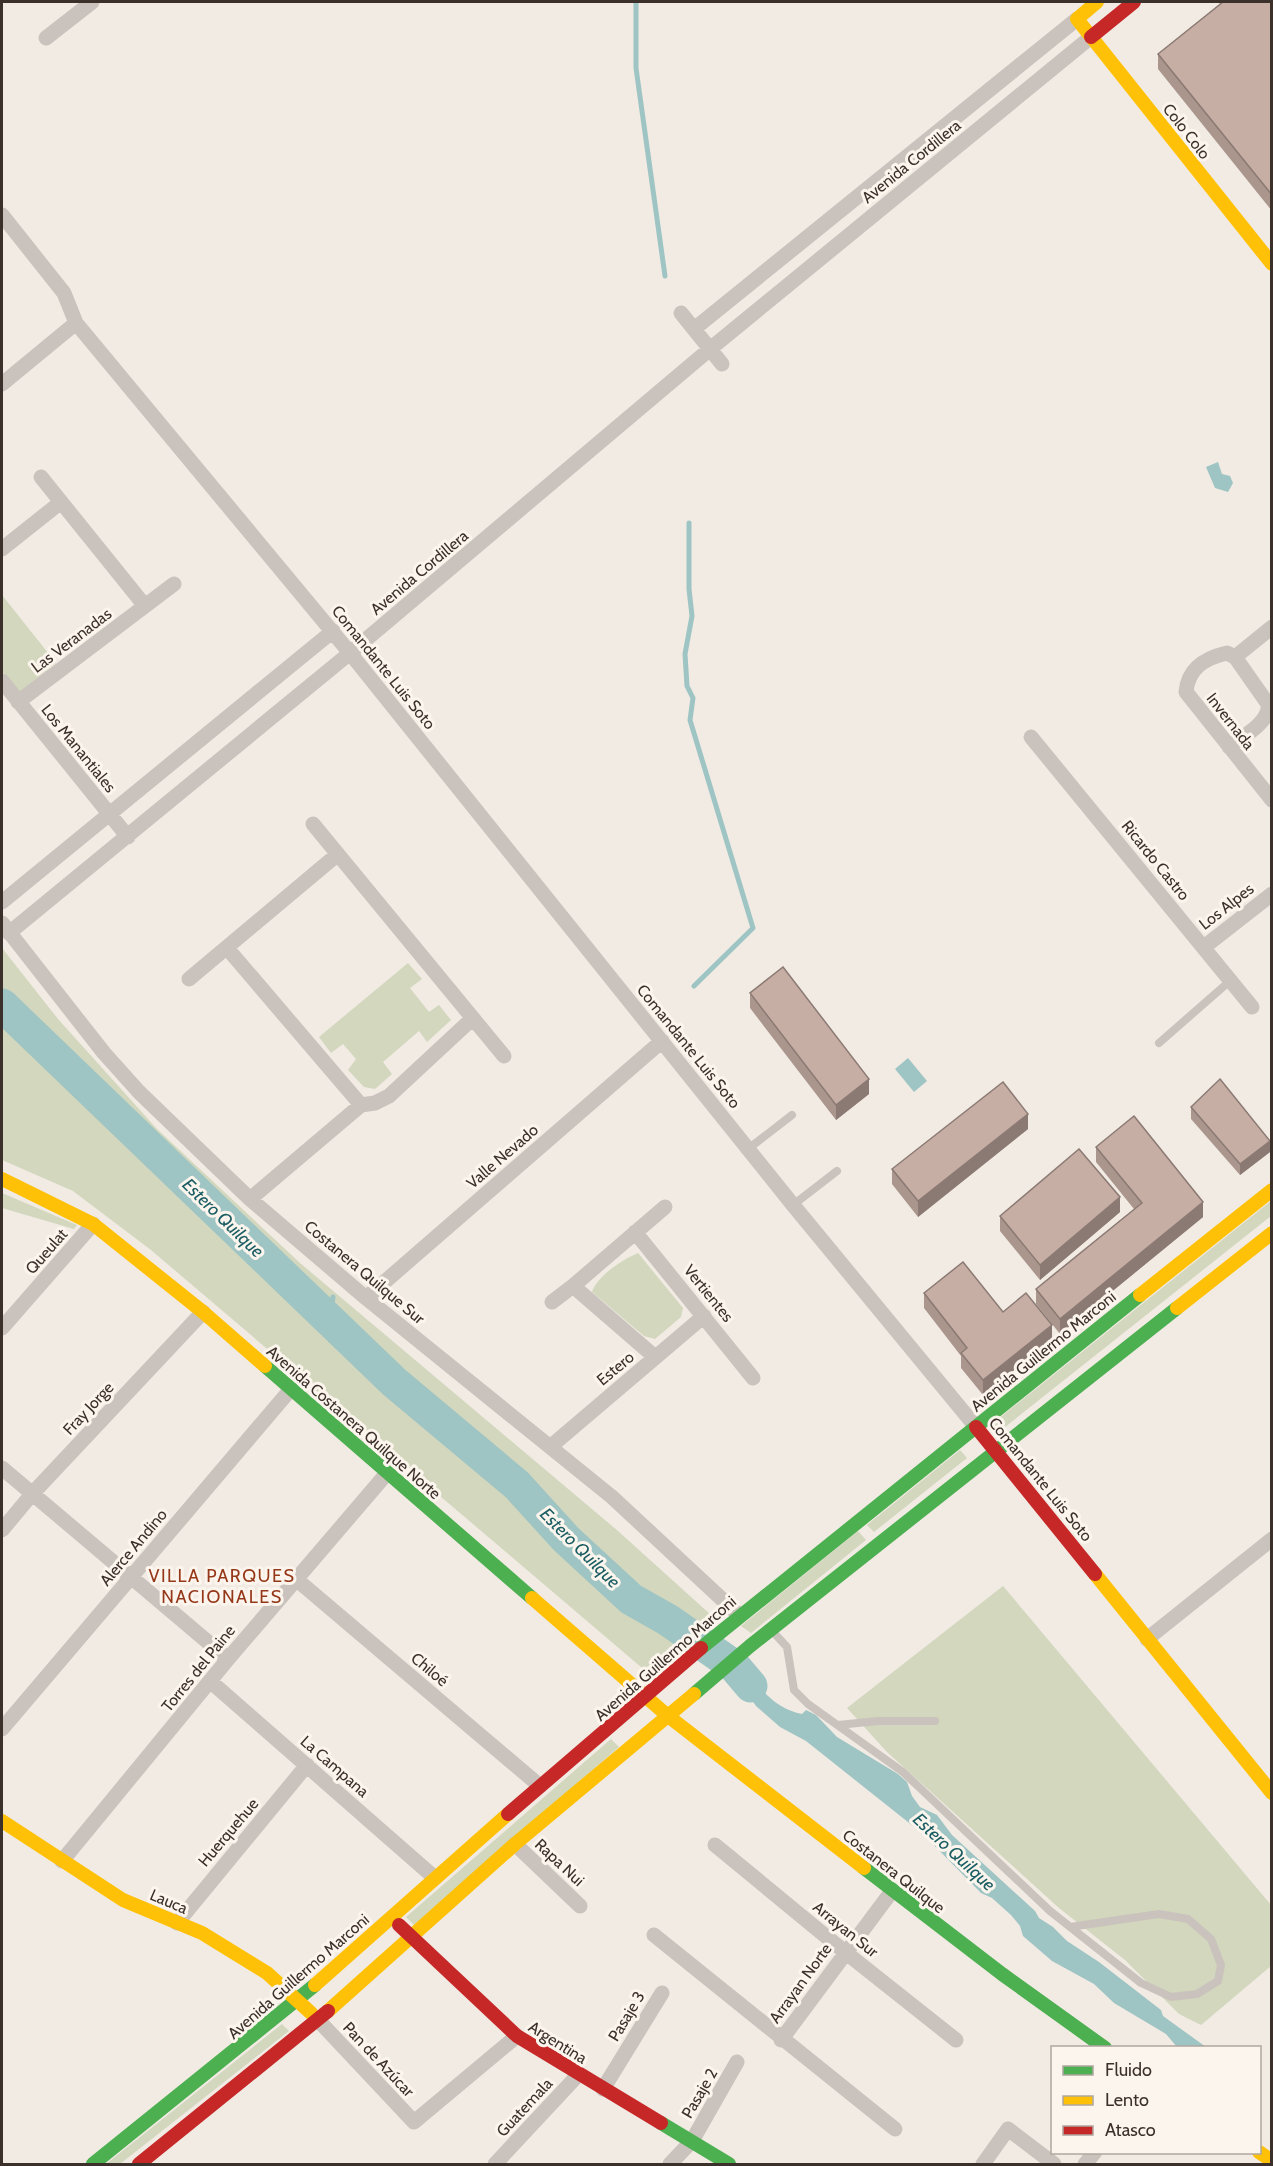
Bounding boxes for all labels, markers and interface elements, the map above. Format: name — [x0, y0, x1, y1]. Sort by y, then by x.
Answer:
street label: Colo Colo — [1159, 100, 1214, 163]
street label: Avenida Cordillera — [858, 116, 965, 207]
street label: Avenida Cordillera — [367, 526, 472, 619]
street label: Comandante Luis Soto — [328, 602, 439, 733]
street label: Las Veranadas — [28, 604, 115, 677]
street label: Invernada — [1203, 689, 1259, 754]
street label: Los Manantiales — [37, 700, 120, 796]
street label: Ricardo Castro — [1118, 817, 1194, 904]
street label: Los Alpes — [1195, 879, 1258, 934]
street label: Comandante Luis Soto — [633, 981, 744, 1112]
street label: Valle Nevado — [463, 1120, 542, 1193]
water label: Estero Quilque — [178, 1174, 268, 1262]
street label: Costanera Quilque Sur — [301, 1217, 429, 1329]
street label: Queulat — [22, 1224, 72, 1278]
street label: Vertientes — [680, 1261, 738, 1326]
street label: Avenida Guillermo Marconi — [967, 1287, 1120, 1416]
street label: Avenida Costanera Quilque Norte — [263, 1342, 445, 1503]
street label: Estero — [593, 1347, 638, 1389]
street label: Fray Jorge — [59, 1378, 118, 1439]
street label: Comandante Luis Soto — [985, 1414, 1096, 1545]
water label: Estero Quilque — [535, 1503, 625, 1593]
street label: Alerce Andino — [96, 1505, 171, 1590]
district label: VILLA PARQUES NACIONALES — [148, 1565, 296, 1608]
street label: Avenida Guillermo Marconi — [591, 1592, 740, 1725]
street label: Torres del Paine — [158, 1621, 239, 1715]
street label: Chiloé — [407, 1648, 452, 1690]
street label: La Campana — [297, 1732, 373, 1801]
street label: Huerquehue — [194, 1794, 262, 1870]
water label: Estero Quilque — [908, 1808, 1000, 1896]
street label: Costanera Quilque — [839, 1826, 949, 1917]
street label: Rapa Nui — [531, 1835, 588, 1890]
street label: Lauca — [147, 1885, 191, 1918]
street label: Arrayan Sur — [809, 1897, 883, 1962]
street label: Avenida Guillermo Marconi — [224, 1910, 373, 2043]
street label: Arrayan Norte — [765, 1940, 836, 2027]
street label: Pasaje 3 — [604, 1988, 649, 2045]
street label: Argentina — [525, 2017, 591, 2068]
street label: Pan de Azúcar — [339, 2018, 419, 2101]
legend — [1051, 2046, 1261, 2154]
text: Fluido — [1105, 2059, 1152, 2081]
street label: Pasaje 2 — [678, 2065, 721, 2122]
street label: Guatemala — [492, 2074, 557, 2141]
text: Lento — [1105, 2089, 1149, 2111]
text: Atasco — [1105, 2119, 1156, 2141]

